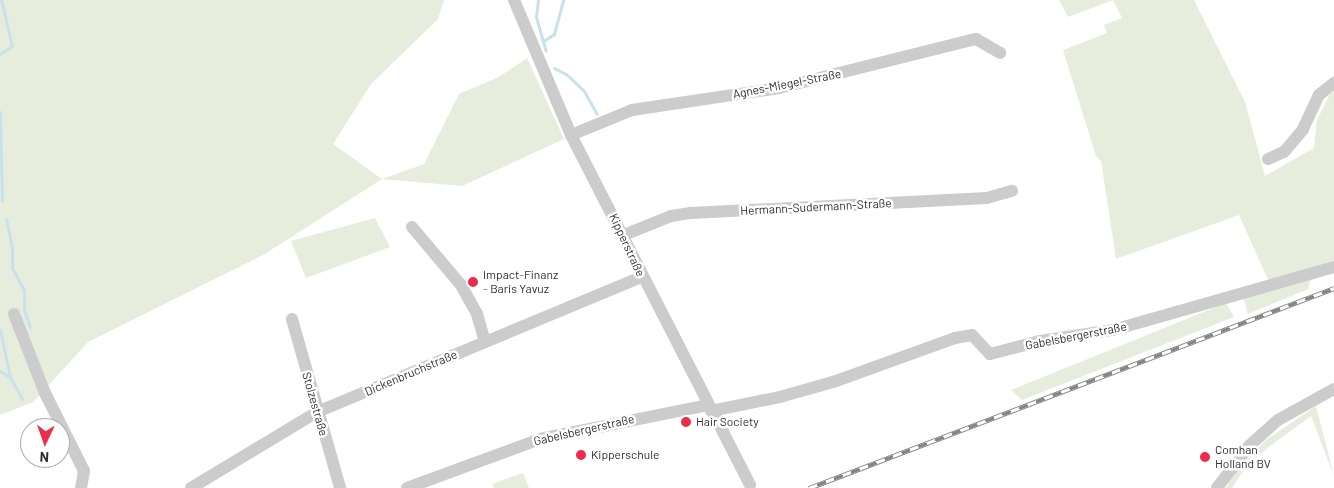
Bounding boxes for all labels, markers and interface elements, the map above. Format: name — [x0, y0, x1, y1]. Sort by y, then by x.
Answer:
street label: Agnes-Miegel-Straße — [732, 66, 842, 102]
street label: Hermann-Sudermann-Straße — [740, 196, 892, 218]
street label: Kipperstraße — [606, 211, 648, 279]
place label: Impact-Finanz - Baris Yavuz — [483, 268, 558, 296]
marker: Impact-Finanz - Baris Yavuz — [467, 276, 479, 288]
street label: Gabelsbergerstraße — [1024, 319, 1128, 353]
street label: Dickenbruchstraße — [363, 347, 459, 399]
street label: Stolzestraße — [299, 370, 331, 438]
street label: Gabelsbergerstraße — [532, 411, 636, 449]
place label: Hair Society — [696, 415, 759, 429]
marker: Hair Society — [680, 416, 692, 428]
north arrow — [20, 418, 70, 468]
place label: Comhan Holland BV — [1215, 443, 1271, 471]
place label: Kipperschule — [591, 448, 659, 462]
text: N — [39, 449, 49, 466]
marker: Kipperschule — [575, 449, 587, 461]
marker: Comhan Holland BV — [1199, 451, 1211, 463]

